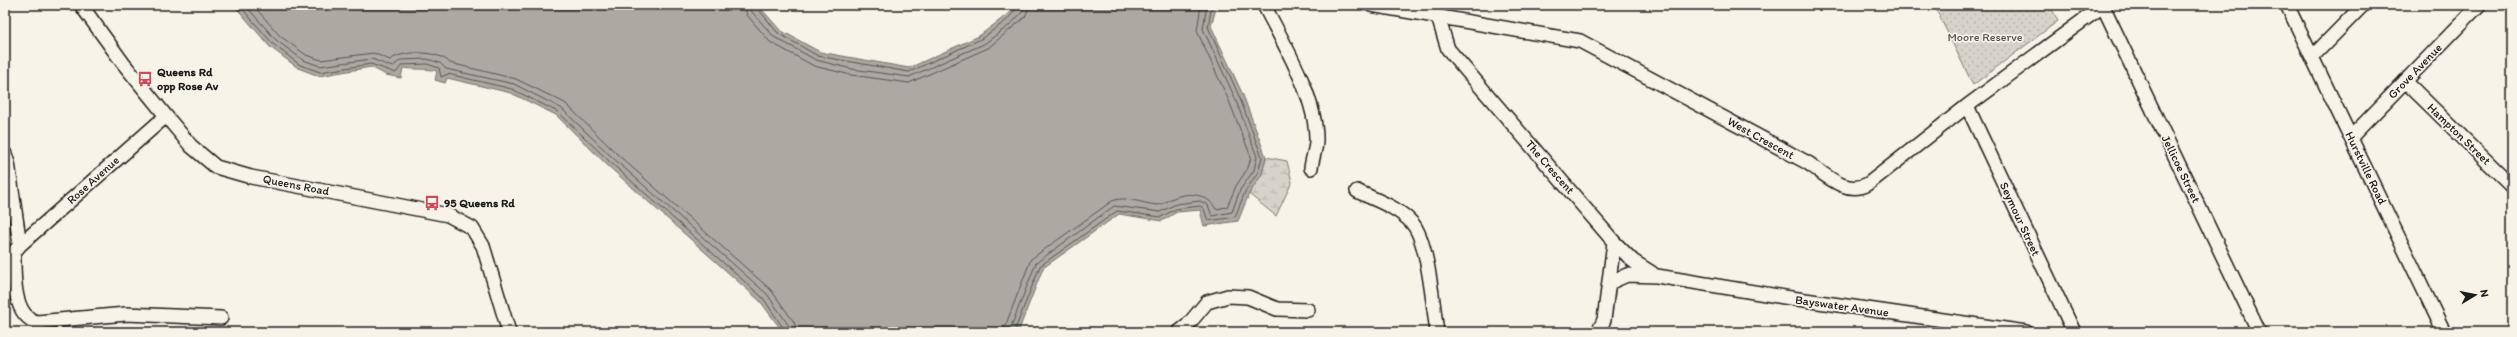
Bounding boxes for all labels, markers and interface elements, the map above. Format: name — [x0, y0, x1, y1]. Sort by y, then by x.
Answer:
park label: Moore Reserve — [1947, 30, 2023, 44]
street label: Grove Avenue — [2385, 40, 2445, 102]
place label: Queens Rd opp Rose Av — [157, 65, 219, 94]
bus stop icon: Queens Rd opp Rose Av — [136, 70, 154, 88]
street label: Hampton Street — [2424, 100, 2494, 168]
street label: West Crescent — [1725, 114, 1797, 162]
street label: Hurstville Road — [2342, 129, 2390, 207]
street label: Jellicoe Street — [2159, 133, 2204, 205]
street label: The Crescent — [1523, 137, 1578, 197]
street label: Rose Avenue — [64, 153, 122, 207]
street label: Queens Road — [262, 172, 331, 198]
street label: Seymour Street — [1997, 180, 2043, 259]
bus stop icon: 95 Queens Rd — [423, 194, 441, 212]
place label: 95 Queens Rd — [444, 196, 515, 210]
north arrow — [2455, 275, 2495, 315]
text: N — [2477, 289, 2491, 298]
street label: Bayswater Avenue — [1794, 292, 1890, 320]

